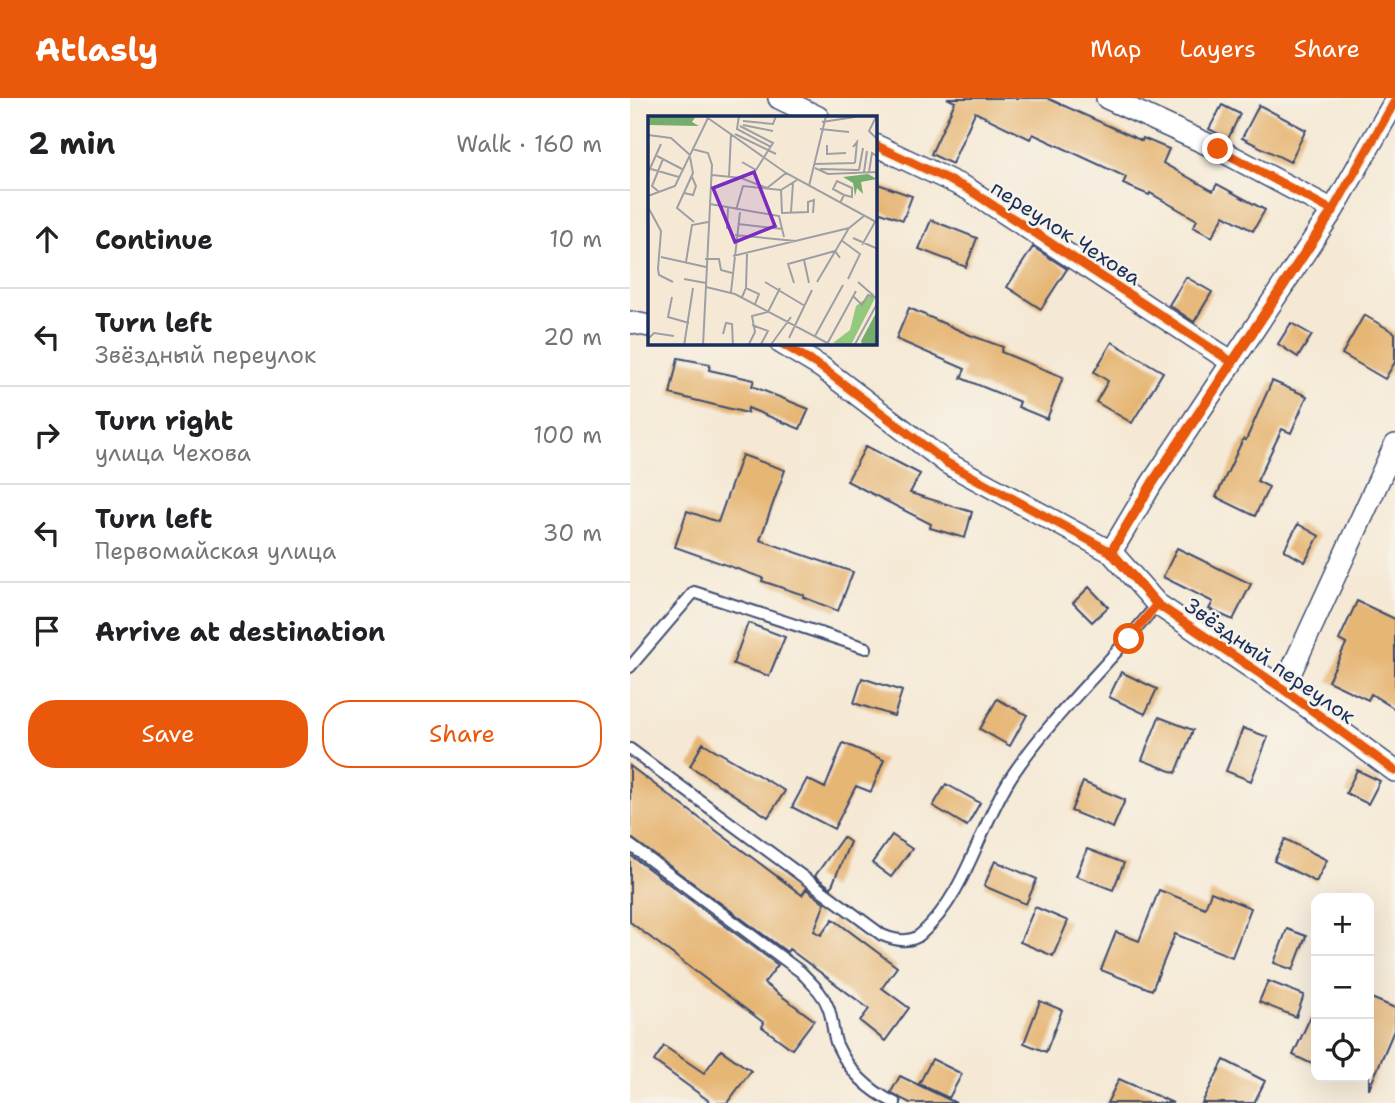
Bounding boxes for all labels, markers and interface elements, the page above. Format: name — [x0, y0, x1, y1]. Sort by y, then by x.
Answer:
text: Atlasly — [35, 27, 158, 72]
text: Map — [1090, 33, 1141, 65]
text: Layers — [1179, 33, 1256, 65]
text: Share — [1294, 33, 1360, 65]
inset map — [648, 116, 877, 345]
text: 2 min — [28, 123, 115, 164]
text: Walk · 160 m — [456, 129, 602, 159]
route end — [1202, 133, 1233, 164]
street label: переулок Чехова — [985, 174, 1147, 292]
icon: ahead — [28, 220, 66, 258]
text: Continue — [95, 222, 213, 257]
text: 10 m — [549, 224, 602, 254]
text: Turn left — [95, 305, 212, 340]
icon: left — [28, 318, 66, 356]
text: 20 m — [543, 322, 602, 352]
text: Звёздный переулок — [95, 340, 316, 370]
text: Turn right — [95, 403, 233, 438]
icon: right — [28, 416, 66, 454]
text: 100 m — [533, 420, 602, 450]
text: улица Чехова — [95, 438, 251, 468]
text: Turn left — [95, 501, 212, 536]
icon: left — [28, 514, 66, 552]
text: 30 m — [543, 518, 602, 548]
text: Первомайская улица — [95, 536, 336, 566]
street label: Звёздный переулок — [1179, 592, 1361, 730]
icon: arrive — [28, 612, 66, 650]
text: Arrive at destination — [95, 614, 385, 649]
route start — [1113, 623, 1144, 654]
button: Save — [28, 700, 308, 768]
button: Share — [322, 700, 602, 768]
map controls — [1311, 893, 1374, 1082]
button: + — [1311, 893, 1374, 956]
button: − — [1311, 956, 1374, 1019]
button: locate — [1311, 1019, 1374, 1082]

